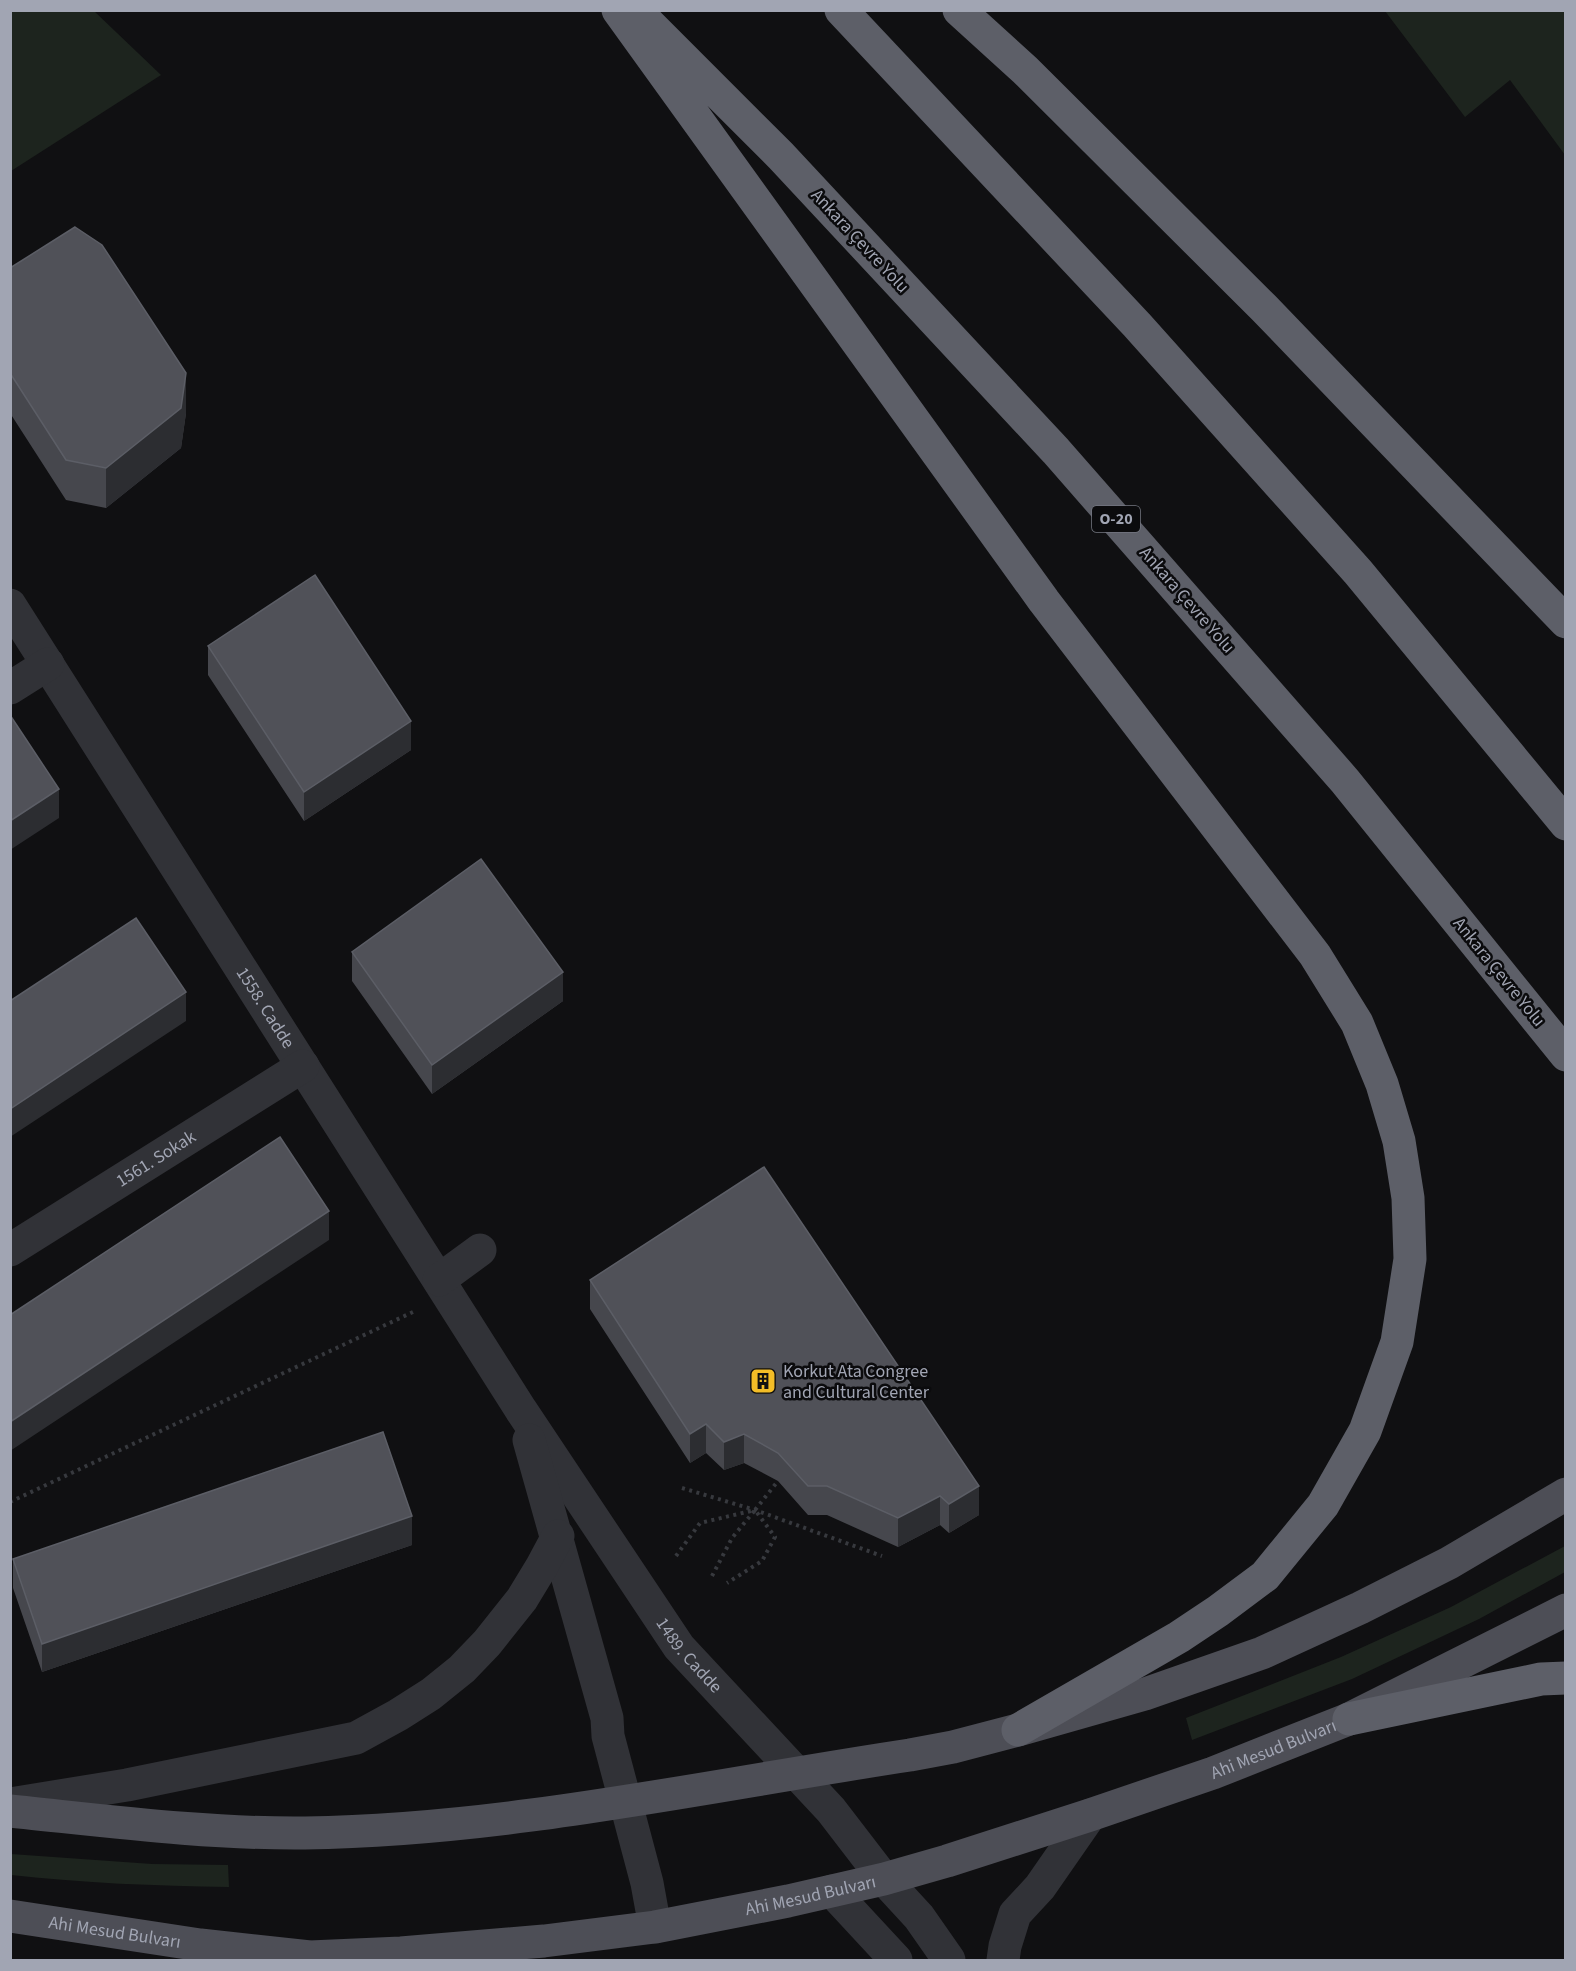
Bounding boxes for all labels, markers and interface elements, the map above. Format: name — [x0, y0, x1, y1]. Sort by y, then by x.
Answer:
street label: Ankara Çevre Yolu — [805, 183, 915, 299]
road number: O-20 — [1092, 506, 1140, 532]
street label: Ankara Çevre Yolu — [1134, 541, 1240, 659]
street label: Ankara Çevre Yolu — [1447, 912, 1551, 1032]
street label: 1558. Cadde — [230, 962, 301, 1053]
street label: 1561. Sokak — [111, 1124, 200, 1193]
place label: Korkut Ata Congree and Cultural Center — [783, 1359, 930, 1405]
building icon: Korkut Ata Congree and Cultural Center — [748, 1366, 778, 1396]
street label: 1489. Cadde — [650, 1612, 728, 1699]
street label: Ahi Mesud Bulvarı — [1207, 1713, 1340, 1785]
street label: Ahi Mesud Bulvarı — [743, 1869, 878, 1922]
street label: Ahi Mesud Bulvarı — [47, 1910, 183, 1954]

